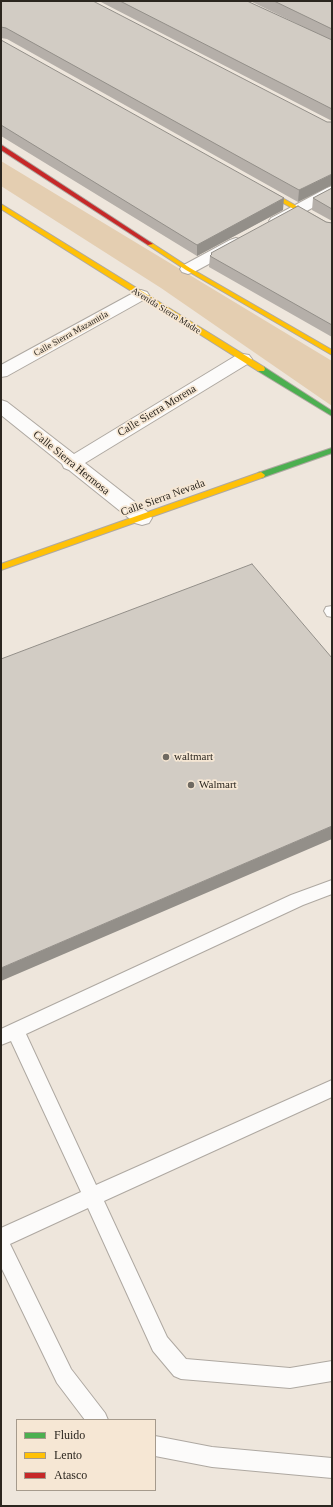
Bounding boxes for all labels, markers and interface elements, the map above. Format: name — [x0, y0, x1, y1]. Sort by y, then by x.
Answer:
street label: Avenida Sierra Madre — [130, 285, 202, 337]
street label: Calle Sierra Mazamitla — [32, 309, 110, 359]
street label: Calle Sierra Morena — [115, 382, 199, 440]
street label: Calle Sierra Hermosa — [30, 428, 112, 498]
street label: Calle Sierra Nevada — [119, 477, 207, 519]
place label: waltmart — [174, 750, 213, 764]
marker: waltmart — [161, 752, 171, 762]
place label: Walmart — [199, 778, 237, 792]
marker: Walmart — [186, 780, 196, 790]
legend — [16, 1419, 156, 1491]
text: Fluido — [54, 1428, 85, 1442]
text: Lento — [54, 1448, 82, 1462]
text: Atasco — [54, 1468, 87, 1482]

